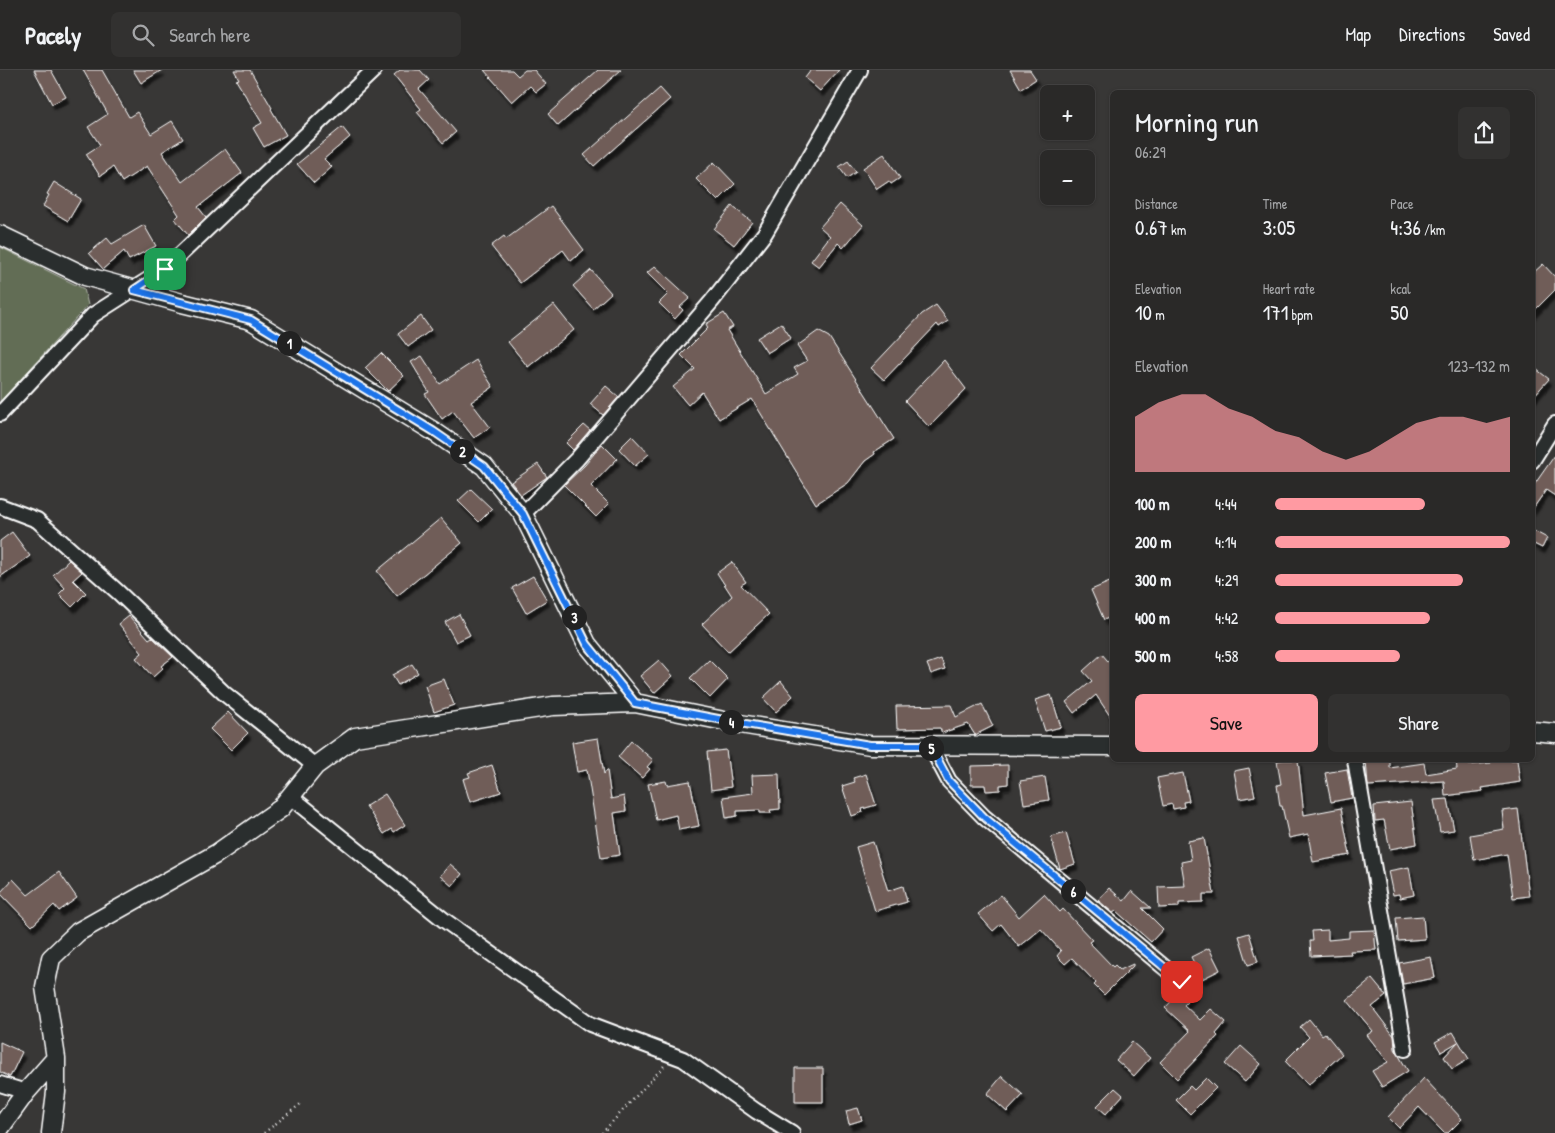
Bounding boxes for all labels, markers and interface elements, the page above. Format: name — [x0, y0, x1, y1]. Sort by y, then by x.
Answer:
search box — [111, 12, 461, 57]
text: Pacely — [25, 19, 81, 51]
icon: search — [129, 21, 157, 49]
text: Search here — [169, 22, 251, 48]
text: Map — [1346, 22, 1371, 47]
text: Directions — [1399, 22, 1465, 47]
text: Saved — [1493, 22, 1530, 47]
map controls — [1040, 85, 1095, 205]
button: + — [1040, 85, 1095, 140]
text: Morning run — [1135, 103, 1259, 141]
button: share — [1458, 107, 1510, 159]
text: 06:29 — [1135, 141, 1166, 163]
button: − — [1040, 150, 1095, 205]
text: Distance — [1135, 194, 1178, 213]
text: Time — [1263, 194, 1287, 213]
text: Pace — [1390, 194, 1414, 213]
text: 0.67 — [1135, 213, 1168, 242]
text: 3:05 — [1263, 213, 1295, 242]
text: 4:36 — [1390, 213, 1421, 242]
text: km — [1168, 220, 1186, 239]
text: /km — [1421, 220, 1445, 239]
pin — [144, 248, 186, 290]
icon: arrive — [151, 255, 179, 283]
text: Elevation — [1135, 279, 1182, 298]
text: Heart rate — [1263, 279, 1315, 298]
text: kcal — [1390, 279, 1411, 298]
text: 10 — [1135, 298, 1152, 327]
text: 171 — [1263, 298, 1288, 327]
text: 50 — [1390, 298, 1409, 327]
text: m — [1152, 305, 1165, 324]
text: bpm — [1288, 305, 1313, 324]
pin: 1 — [276, 330, 302, 356]
text: 1 — [287, 334, 292, 353]
text: Elevation — [1135, 355, 1188, 377]
text: 123–132 m — [1448, 355, 1510, 377]
pin: 2 — [450, 438, 474, 464]
text: 2 — [459, 442, 466, 461]
text: 100 m — [1135, 493, 1170, 515]
text: 4:44 — [1215, 493, 1237, 515]
text: 200 m — [1135, 531, 1171, 553]
text: 4:14 — [1215, 531, 1237, 553]
text: 300 m — [1135, 569, 1171, 591]
text: 4:29 — [1215, 569, 1238, 591]
pin: 3 — [562, 604, 586, 630]
text: 400 m — [1135, 607, 1170, 629]
text: 4:42 — [1215, 607, 1238, 629]
text: 3 — [571, 608, 578, 627]
text: 500 m — [1135, 645, 1171, 667]
text: 4:58 — [1215, 645, 1238, 667]
button: Save — [1135, 694, 1318, 752]
button: Share — [1328, 694, 1510, 752]
pin: 4 — [718, 710, 744, 734]
text: 4 — [729, 713, 734, 732]
pin: 5 — [918, 736, 944, 760]
text: 5 — [929, 739, 934, 758]
pin: 6 — [1060, 878, 1086, 904]
text: 6 — [1071, 882, 1076, 901]
pin — [1161, 961, 1203, 1003]
icon: check — [1168, 968, 1196, 996]

